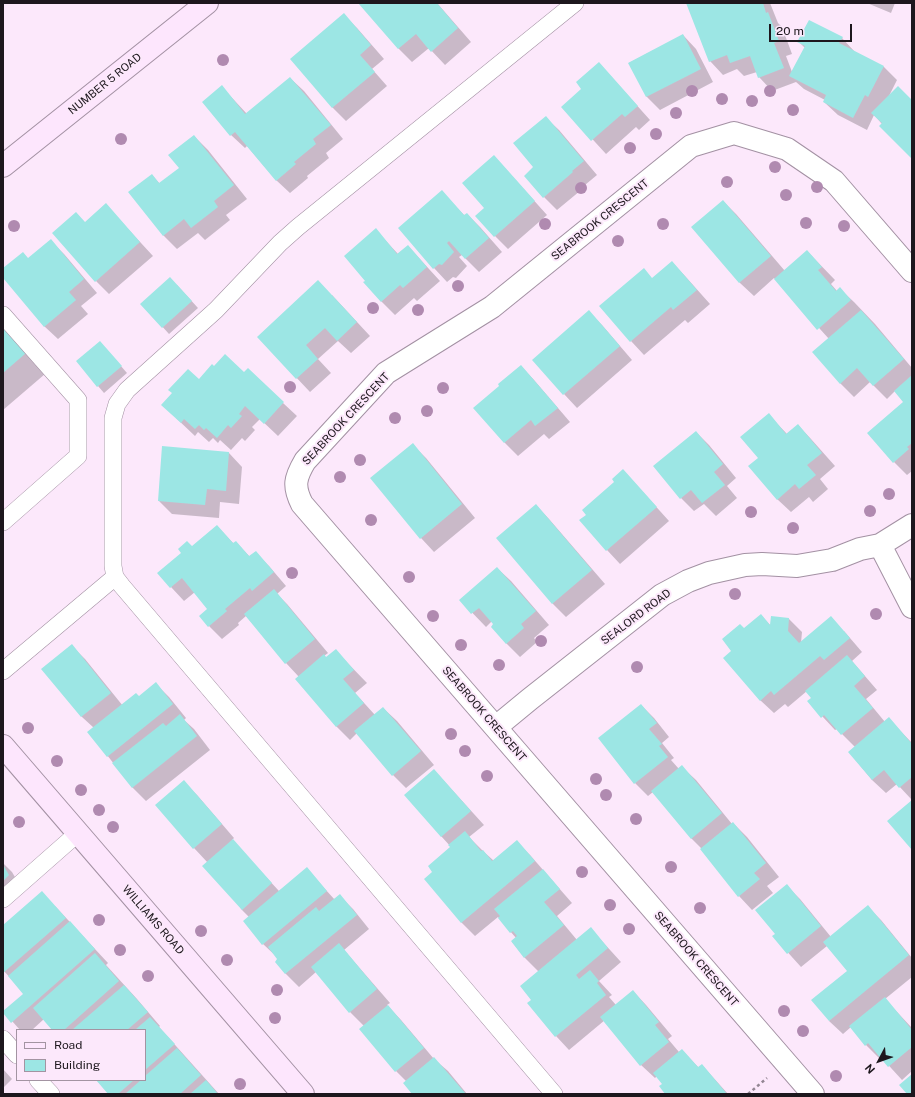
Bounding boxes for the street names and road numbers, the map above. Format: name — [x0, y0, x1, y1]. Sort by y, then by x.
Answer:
street label: NUMBER 5 ROAD — [66, 50, 144, 118]
street label: SEABROOK CRESCENT — [549, 177, 651, 263]
street label: SEABROOK CRESCENT — [300, 370, 392, 468]
street label: SEALORD ROAD — [598, 586, 674, 648]
street label: SEABROOK CRESCENT — [439, 664, 529, 764]
street label: WILLIAMS ROAD — [119, 883, 187, 957]
street label: SEABROOK CRESCENT — [651, 909, 741, 1009]

